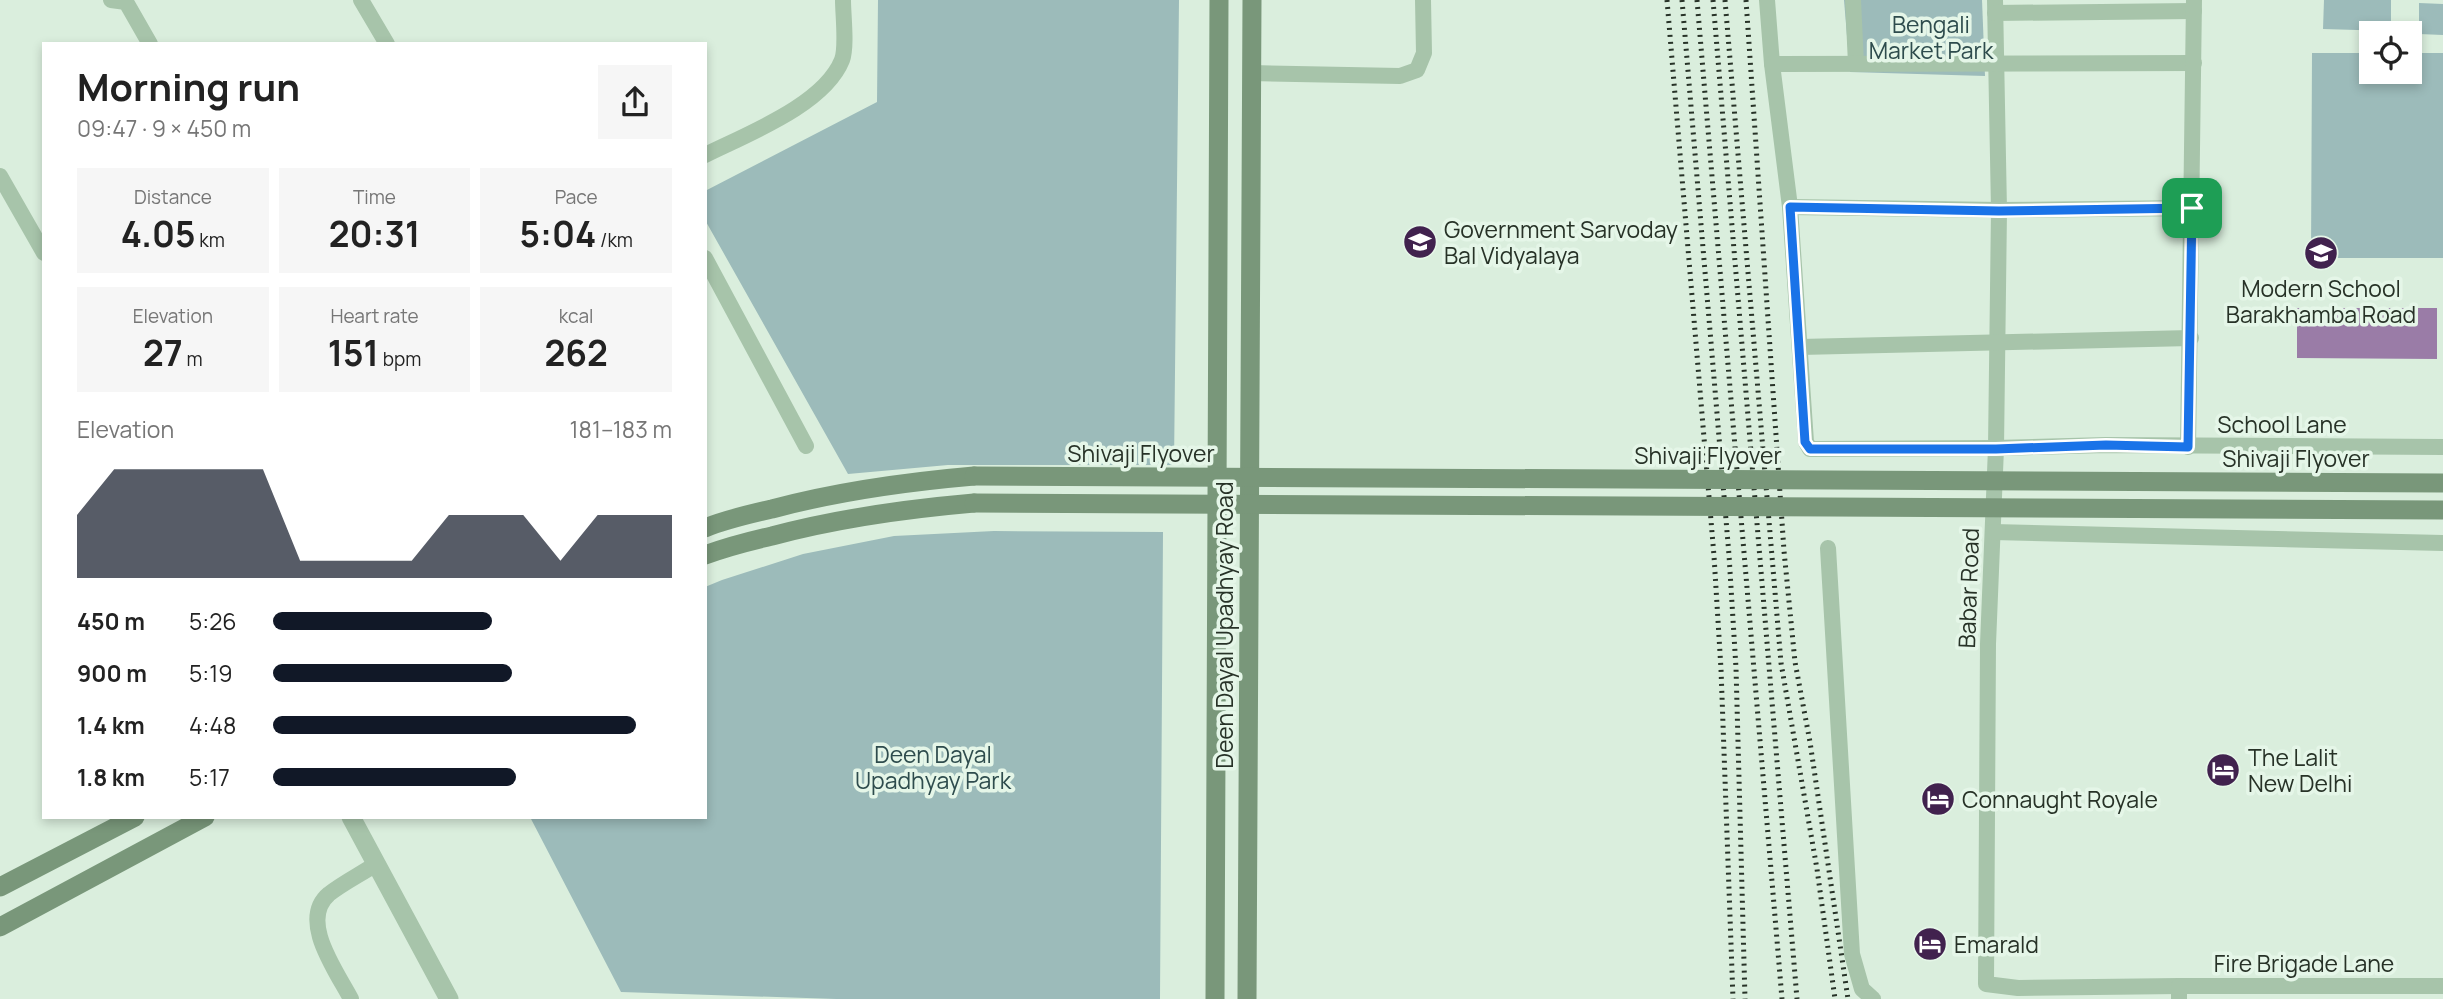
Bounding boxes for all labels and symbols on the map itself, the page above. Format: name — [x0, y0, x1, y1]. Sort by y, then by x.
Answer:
park label: Bengali Market Park — [1869, 8, 1994, 66]
pin — [2162, 178, 2222, 238]
place label: Government Sarvoday Bal Vidyalaya — [1444, 213, 1678, 271]
school or university icon: Government Sarvoday Bal Vidyalaya — [1401, 223, 1439, 261]
school or university icon: Modern School Barakhamba Road — [2302, 234, 2340, 272]
place label: Modern School Barakhamba Road — [2226, 272, 2416, 330]
street label: School Lane — [2217, 408, 2347, 440]
street label: Shivaji Flyover — [1067, 437, 1215, 469]
street label: Shivaji Flyover — [1634, 439, 1782, 471]
street label: Shivaji Flyover — [2222, 442, 2370, 474]
street label: Deen Dayal Upadhyay Road — [1208, 481, 1240, 769]
street label: Babar Road — [1950, 527, 1986, 649]
park label: Deen Dayal Upadhyay Park — [855, 738, 1012, 796]
place label: The Lalit New Delhi — [2248, 741, 2352, 799]
hotel icon: The Lalit New Delhi — [2204, 751, 2242, 789]
hotel icon: Connaught Royale — [1919, 780, 1957, 818]
place label: Connaught Royale — [1962, 783, 2158, 815]
hotel icon: Emarald — [1911, 925, 1949, 963]
place label: Emarald — [1954, 928, 2039, 960]
street label: Fire Brigade Lane — [2214, 947, 2394, 979]

